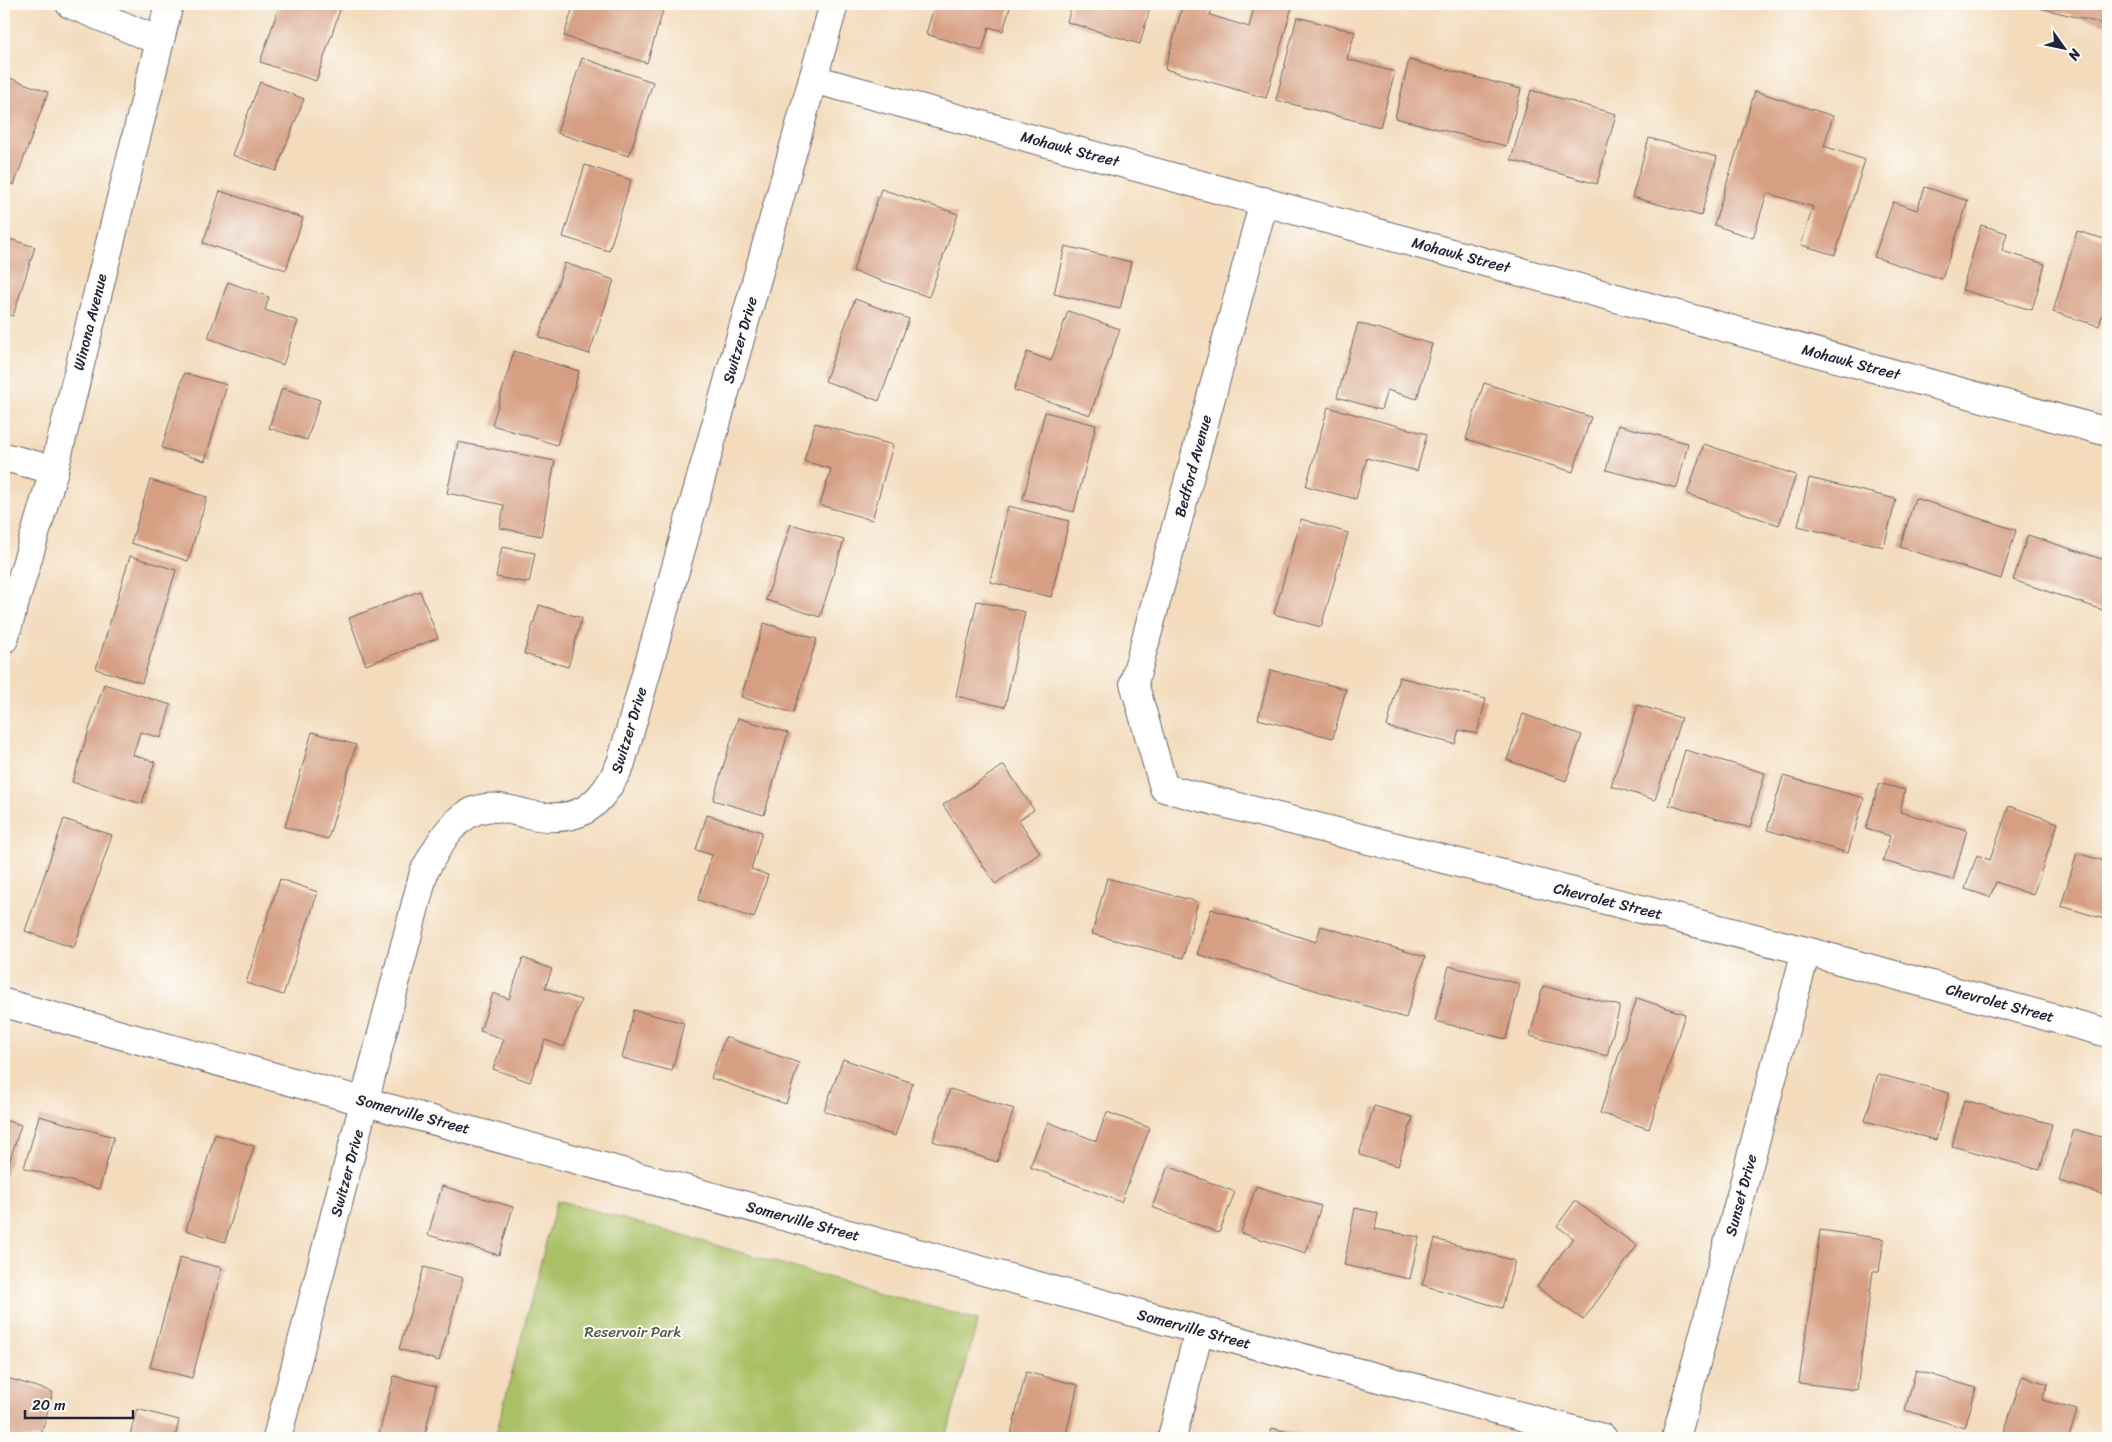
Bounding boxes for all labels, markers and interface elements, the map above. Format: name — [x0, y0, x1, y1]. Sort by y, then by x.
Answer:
north arrow — [2040, 22, 2090, 72]
text: N — [2061, 43, 2088, 66]
street label: Mohawk Street — [1018, 123, 1123, 175]
street label: Mohawk Street — [1409, 229, 1514, 281]
street label: Winona Avenue — [65, 271, 115, 373]
street label: Switzer Drive — [715, 293, 765, 387]
street label: Mohawk Street — [1799, 336, 1904, 388]
street label: Bedford Avenue — [1167, 412, 1219, 520]
street label: Switzer Drive — [604, 683, 655, 777]
street label: Chevrolet Street — [1551, 875, 1666, 927]
street label: Chevrolet Street — [1943, 976, 2058, 1030]
street label: Somerville Street — [353, 1086, 473, 1142]
street label: Switzer Drive — [323, 1126, 371, 1219]
street label: Sunset Drive — [1718, 1151, 1765, 1239]
street label: Somerville Street — [743, 1193, 863, 1249]
street label: Somerville Street — [1134, 1301, 1254, 1357]
park label: Reservoir Park — [585, 1319, 681, 1345]
scale bar — [25, 1387, 132, 1419]
text: 20 m — [32, 1392, 66, 1418]

